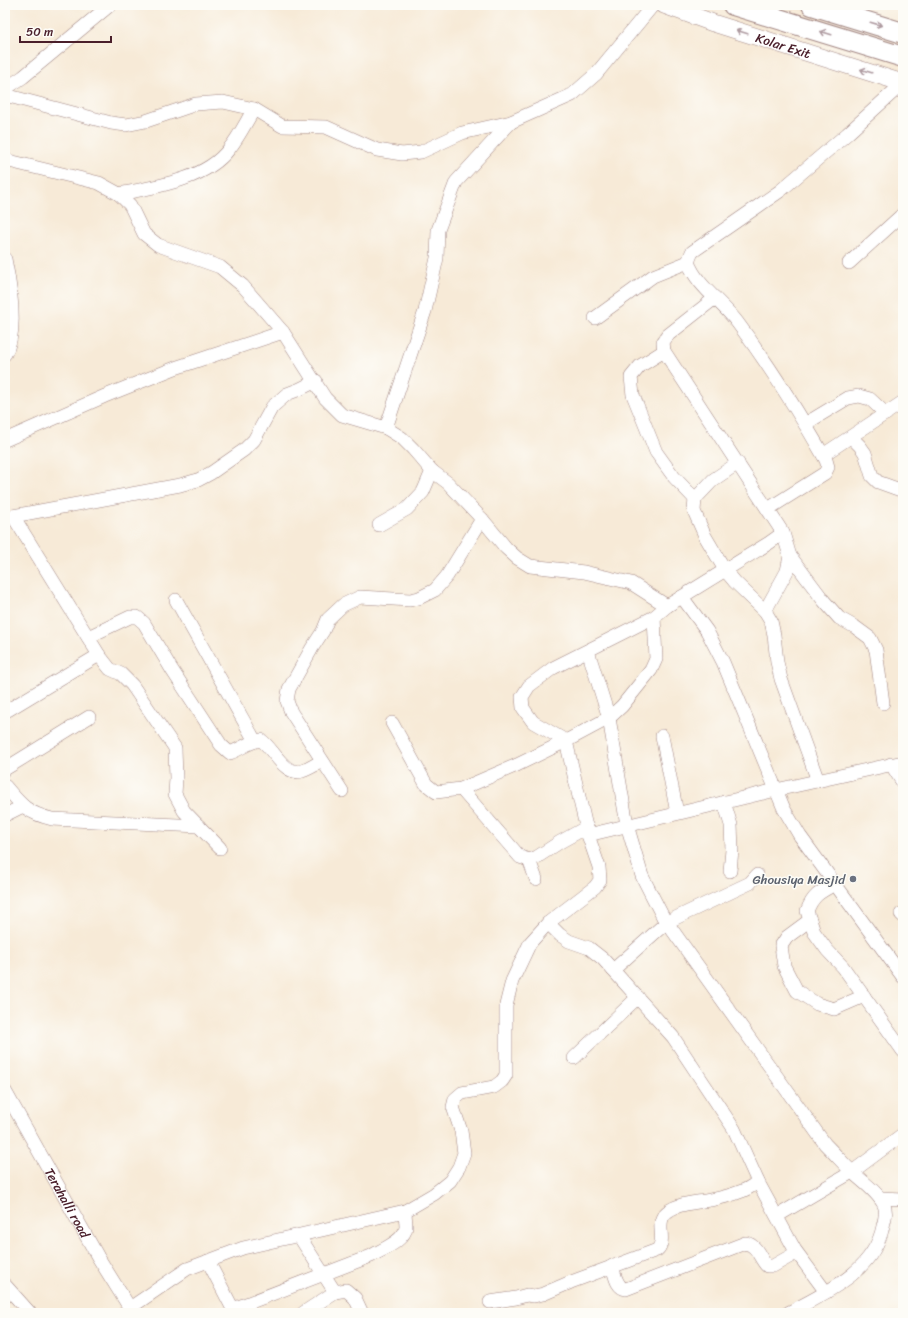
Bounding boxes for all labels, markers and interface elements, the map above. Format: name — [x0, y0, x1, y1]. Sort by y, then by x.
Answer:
scale bar — [20, 18, 111, 44]
text: 50 m — [26, 21, 53, 43]
one-way arrow — [869, 21, 882, 28]
street label: Kolar Exit — [753, 26, 814, 65]
one-way arrow — [735, 28, 748, 35]
one-way arrow — [819, 29, 832, 36]
one-way arrow — [859, 67, 872, 74]
place label: Ghousiya Masjid — [753, 868, 846, 891]
marker: Ghousiya Masjid — [848, 874, 858, 884]
street label: Terahalli road — [39, 1163, 97, 1243]

